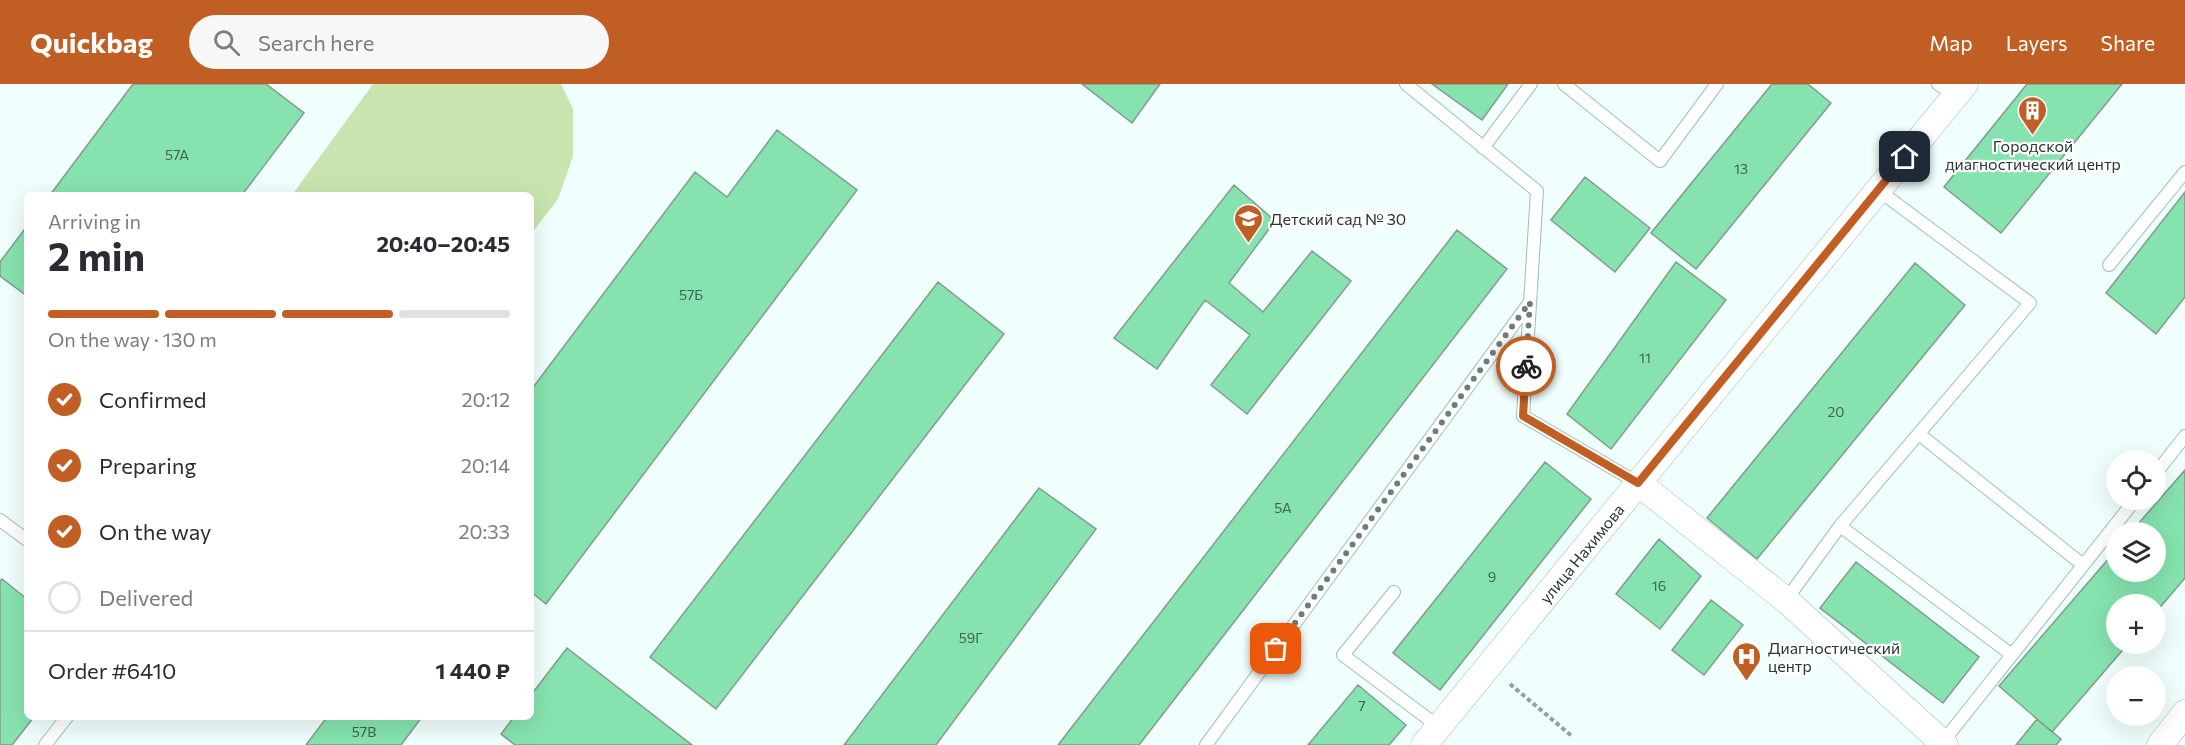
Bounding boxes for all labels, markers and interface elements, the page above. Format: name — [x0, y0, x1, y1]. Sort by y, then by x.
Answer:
search box — [189, 15, 609, 69]
text: Quickbag — [30, 25, 153, 59]
icon: search — [210, 26, 243, 59]
text: Search here — [258, 29, 374, 56]
text: Map — [1929, 30, 1973, 55]
text: Layers — [2006, 30, 2068, 55]
text: Share — [2101, 30, 2155, 55]
building icon: Городской диагностический центр — [2017, 94, 2049, 136]
pin — [1879, 131, 1930, 182]
place label: Городской диагностический центр — [1945, 136, 2121, 173]
icon: home — [1888, 140, 1921, 173]
house number: 57А — [165, 146, 189, 163]
house number: 13 — [1734, 160, 1748, 177]
school or university icon: Детский сад № 30 — [1233, 202, 1265, 244]
text: Arriving in — [48, 209, 141, 233]
place label: Детский сад № 30 — [1270, 209, 1406, 228]
text: 20:40–20:45 — [376, 230, 510, 257]
text: 2 min — [48, 231, 145, 279]
house number: 57Б — [679, 286, 703, 303]
text: On the way · 130 m — [48, 327, 217, 351]
courier — [1496, 336, 1556, 396]
house number: 11 — [1639, 349, 1651, 366]
icon: bike — [1510, 350, 1543, 383]
icon: check — [48, 383, 81, 416]
text: Confirmed — [99, 386, 206, 413]
text: 20:12 — [462, 387, 510, 411]
house number: 20 — [1828, 403, 1844, 420]
icon: check — [48, 449, 81, 482]
map controls — [2106, 450, 2166, 726]
button: locate — [2106, 450, 2166, 510]
text: Preparing — [99, 452, 196, 479]
text: 20:14 — [461, 453, 510, 477]
house number: 5А — [1274, 499, 1292, 516]
street label: улица Нахимова — [1535, 500, 1627, 607]
icon: check — [48, 515, 81, 548]
text: On the way — [99, 518, 211, 545]
text: 20:33 — [458, 519, 510, 543]
button: layers — [2106, 522, 2166, 582]
house number: 9 — [1488, 568, 1496, 585]
house number: 16 — [1652, 577, 1666, 594]
text: Delivered — [99, 584, 193, 611]
button: + — [2106, 594, 2166, 654]
pin — [1250, 623, 1301, 674]
house number: 59Г — [959, 629, 983, 646]
icon: bag — [1259, 632, 1292, 665]
place label: Диагностический центр — [1768, 638, 1900, 675]
hospital icon: Диагностический центр — [1731, 640, 1763, 682]
text: Order #6410 — [48, 657, 176, 684]
text: 1 440 ₽ — [436, 657, 510, 684]
button: − — [2106, 666, 2166, 726]
house number: 7 — [1358, 697, 1366, 714]
house number: 57В — [352, 723, 376, 740]

